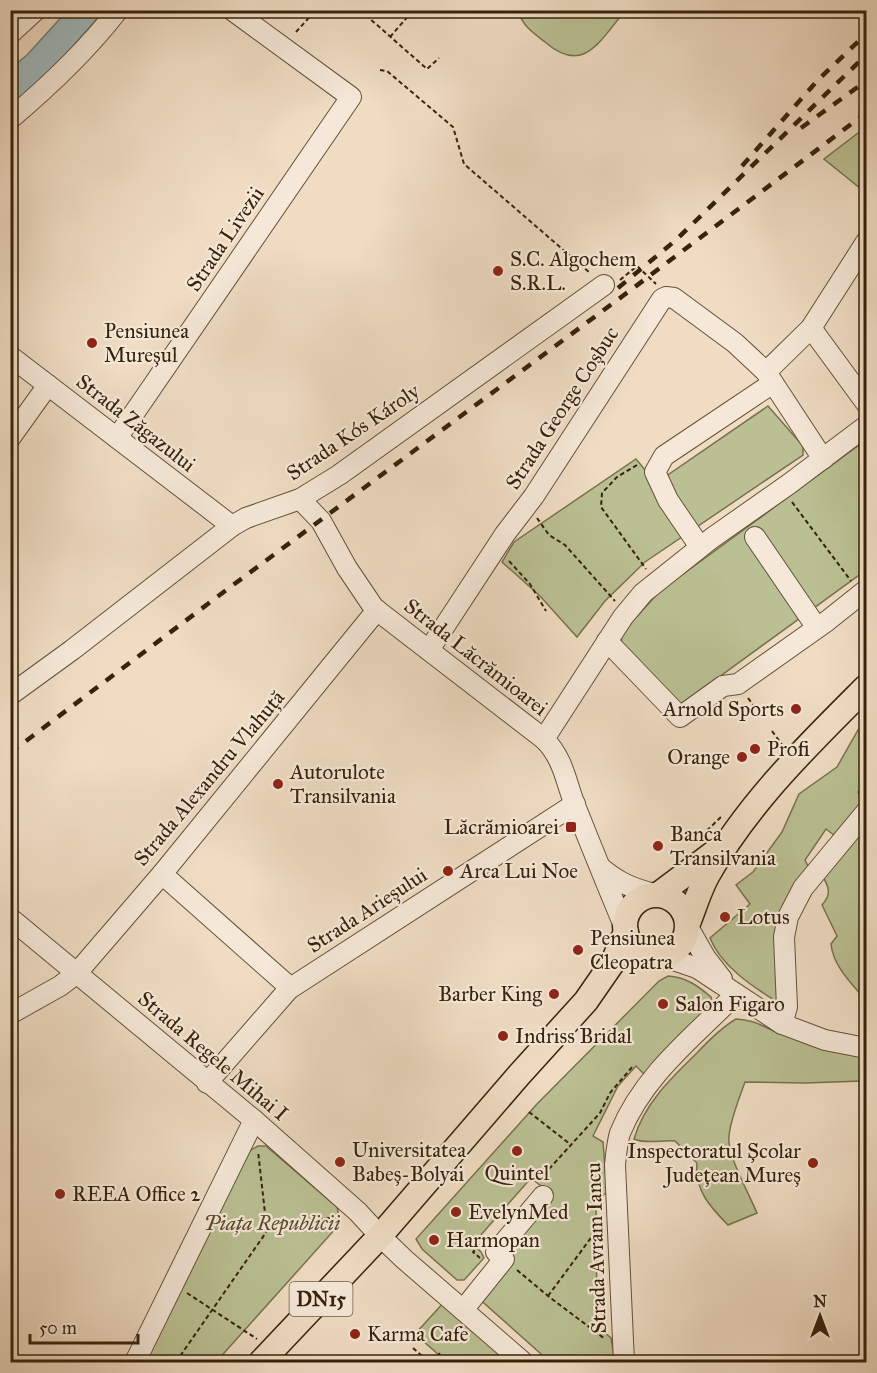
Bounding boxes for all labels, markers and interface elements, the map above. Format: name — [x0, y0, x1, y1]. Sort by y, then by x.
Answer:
street label: Strada Livezii — [180, 181, 270, 296]
place label: S.C. Algochem S.R.L. — [510, 246, 637, 296]
marker: S.C. Algochem S.R.L. — [491, 264, 505, 278]
place label: Pensiunea Mureșul — [104, 318, 189, 368]
street label: Strada George Coșbuc — [500, 322, 624, 494]
marker: Pensiunea Mureșul — [85, 336, 99, 350]
street label: Strada Zăgazului — [71, 368, 201, 478]
street label: Strada Kós Károly — [281, 377, 426, 486]
street label: Strada Lăcrămioarei — [399, 593, 553, 721]
street label: Strada Alexandru Vlahuță — [128, 685, 290, 871]
place label: Arnold Sports — [662, 696, 784, 722]
marker: Arnold Sports — [789, 702, 803, 716]
place label: Profi — [767, 736, 810, 762]
marker: Profi — [748, 742, 762, 756]
place label: Orange — [667, 744, 730, 770]
marker: Orange — [735, 750, 749, 764]
place label: Autorulote Transilvania — [289, 759, 396, 809]
marker: Autorulote Transilvania — [271, 777, 285, 791]
place label: Lăcrămioarei — [444, 814, 559, 840]
marker: Lăcrămioarei — [564, 820, 578, 834]
place label: Banca Transilvania — [670, 821, 776, 871]
marker: Banca Transilvania — [651, 839, 665, 853]
place label: Arca Lui Noe — [459, 858, 578, 884]
street label: Strada Arieșului — [302, 861, 432, 958]
marker: Arca Lui Noe — [441, 864, 455, 878]
place label: Lotus — [737, 904, 790, 930]
marker: Lotus — [718, 910, 732, 924]
place label: Pensiunea Cleopatra — [590, 925, 675, 975]
marker: Pensiunea Cleopatra — [571, 943, 585, 957]
place label: Barber King — [438, 981, 542, 1007]
street label: Strada Regele Mihai I — [133, 986, 293, 1126]
marker: Barber King — [547, 987, 561, 1001]
place label: Salon Figaro — [675, 991, 785, 1017]
marker: Salon Figaro — [656, 997, 670, 1011]
place label: Indriss Bridal — [515, 1023, 632, 1049]
marker: Indriss Bridal — [496, 1029, 510, 1043]
place label: Universitatea Babeș-Bolyai — [352, 1137, 466, 1187]
place label: Inspectoratul Școlar Județean Mureș — [627, 1138, 801, 1188]
marker: Quintel — [510, 1144, 524, 1158]
marker: Universitatea Babeș-Bolyai — [333, 1155, 347, 1169]
marker: Inspectoratul Școlar Județean Mureș — [806, 1156, 820, 1170]
place label: Quintel — [485, 1160, 550, 1186]
street label: Strada Avram Iancu — [580, 1162, 612, 1334]
place label: REEA Office 2 — [72, 1181, 201, 1207]
marker: REEA Office 2 — [53, 1187, 67, 1201]
place label: EvelynMed — [468, 1199, 569, 1225]
marker: EvelynMed — [449, 1205, 463, 1219]
park label: Piața Republicii — [204, 1210, 340, 1236]
place label: Harmopan — [446, 1227, 540, 1253]
marker: Harmopan — [427, 1233, 441, 1247]
road number: DN15 — [290, 1282, 352, 1316]
north arrow — [790, 1286, 850, 1346]
text: N — [813, 1292, 827, 1311]
scale bar — [30, 1307, 138, 1345]
text: 50 m — [39, 1317, 77, 1339]
place label: Karma Cafe — [367, 1321, 469, 1347]
marker: Karma Cafe — [348, 1327, 362, 1341]

